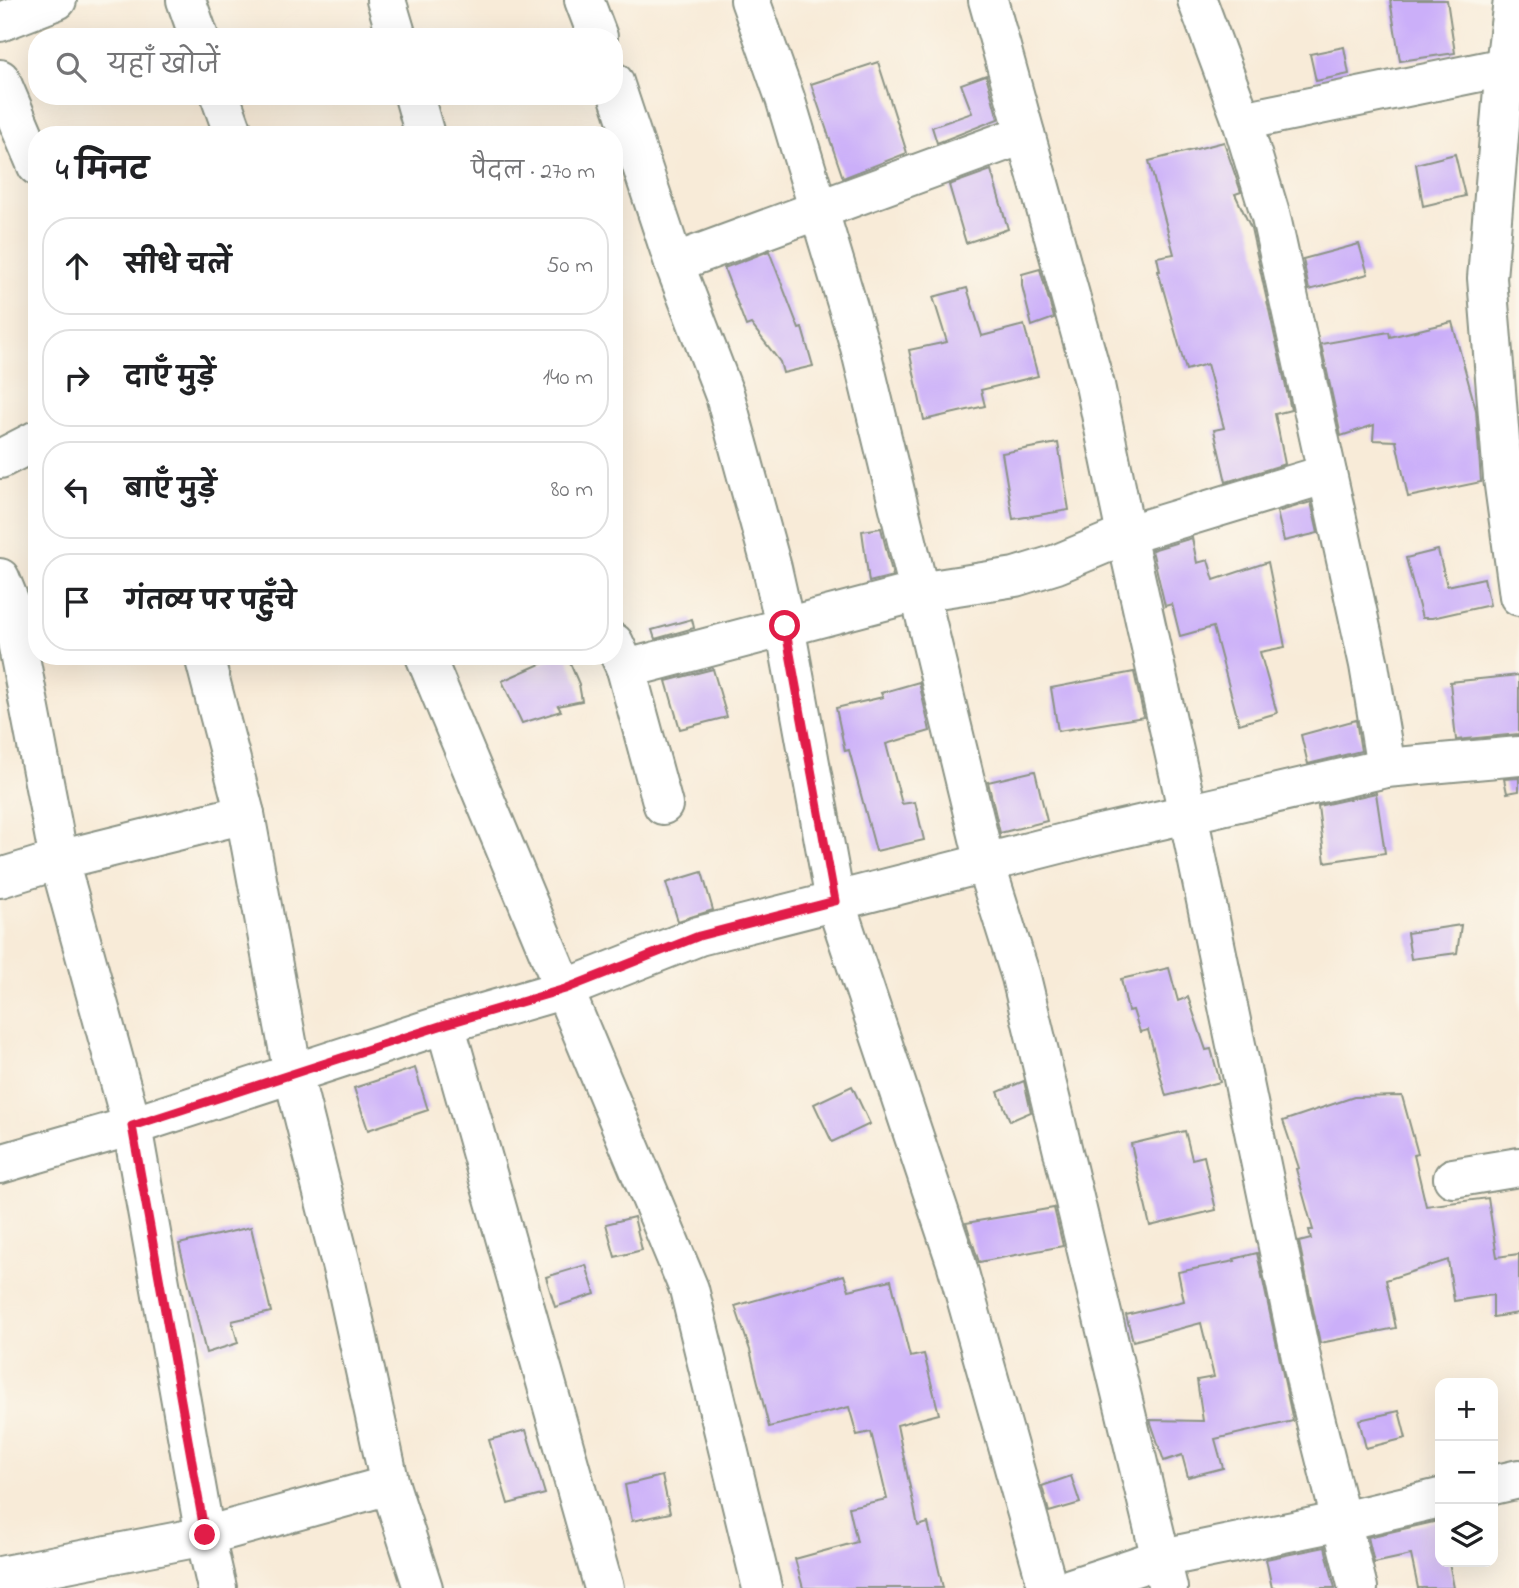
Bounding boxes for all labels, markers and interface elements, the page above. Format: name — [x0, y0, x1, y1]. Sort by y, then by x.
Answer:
search box — [28, 28, 623, 105]
icon: search — [52, 48, 90, 86]
text: यहाँ खोजें — [108, 48, 220, 86]
text: 4 मिनट — [56, 150, 149, 194]
text: पैदल · 270 m — [471, 156, 595, 189]
icon: ahead — [58, 247, 96, 285]
text: सीधे चलें — [125, 248, 231, 286]
text: 50 m — [546, 250, 593, 283]
icon: right — [58, 359, 96, 397]
text: दाएँ मुड़ें — [125, 360, 215, 398]
text: 140 m — [543, 362, 593, 395]
icon: left — [58, 471, 96, 509]
text: बाएँ मुड़ें — [125, 472, 216, 510]
text: 80 m — [551, 474, 593, 507]
icon: arrive — [58, 583, 96, 621]
text: गंतव्य पर पहुँचे — [125, 584, 296, 622]
route start — [769, 610, 800, 641]
map controls — [1435, 1378, 1498, 1567]
button: + — [1435, 1378, 1498, 1441]
button: − — [1435, 1441, 1498, 1504]
button: layers — [1435, 1504, 1498, 1567]
route end — [189, 1519, 220, 1550]

